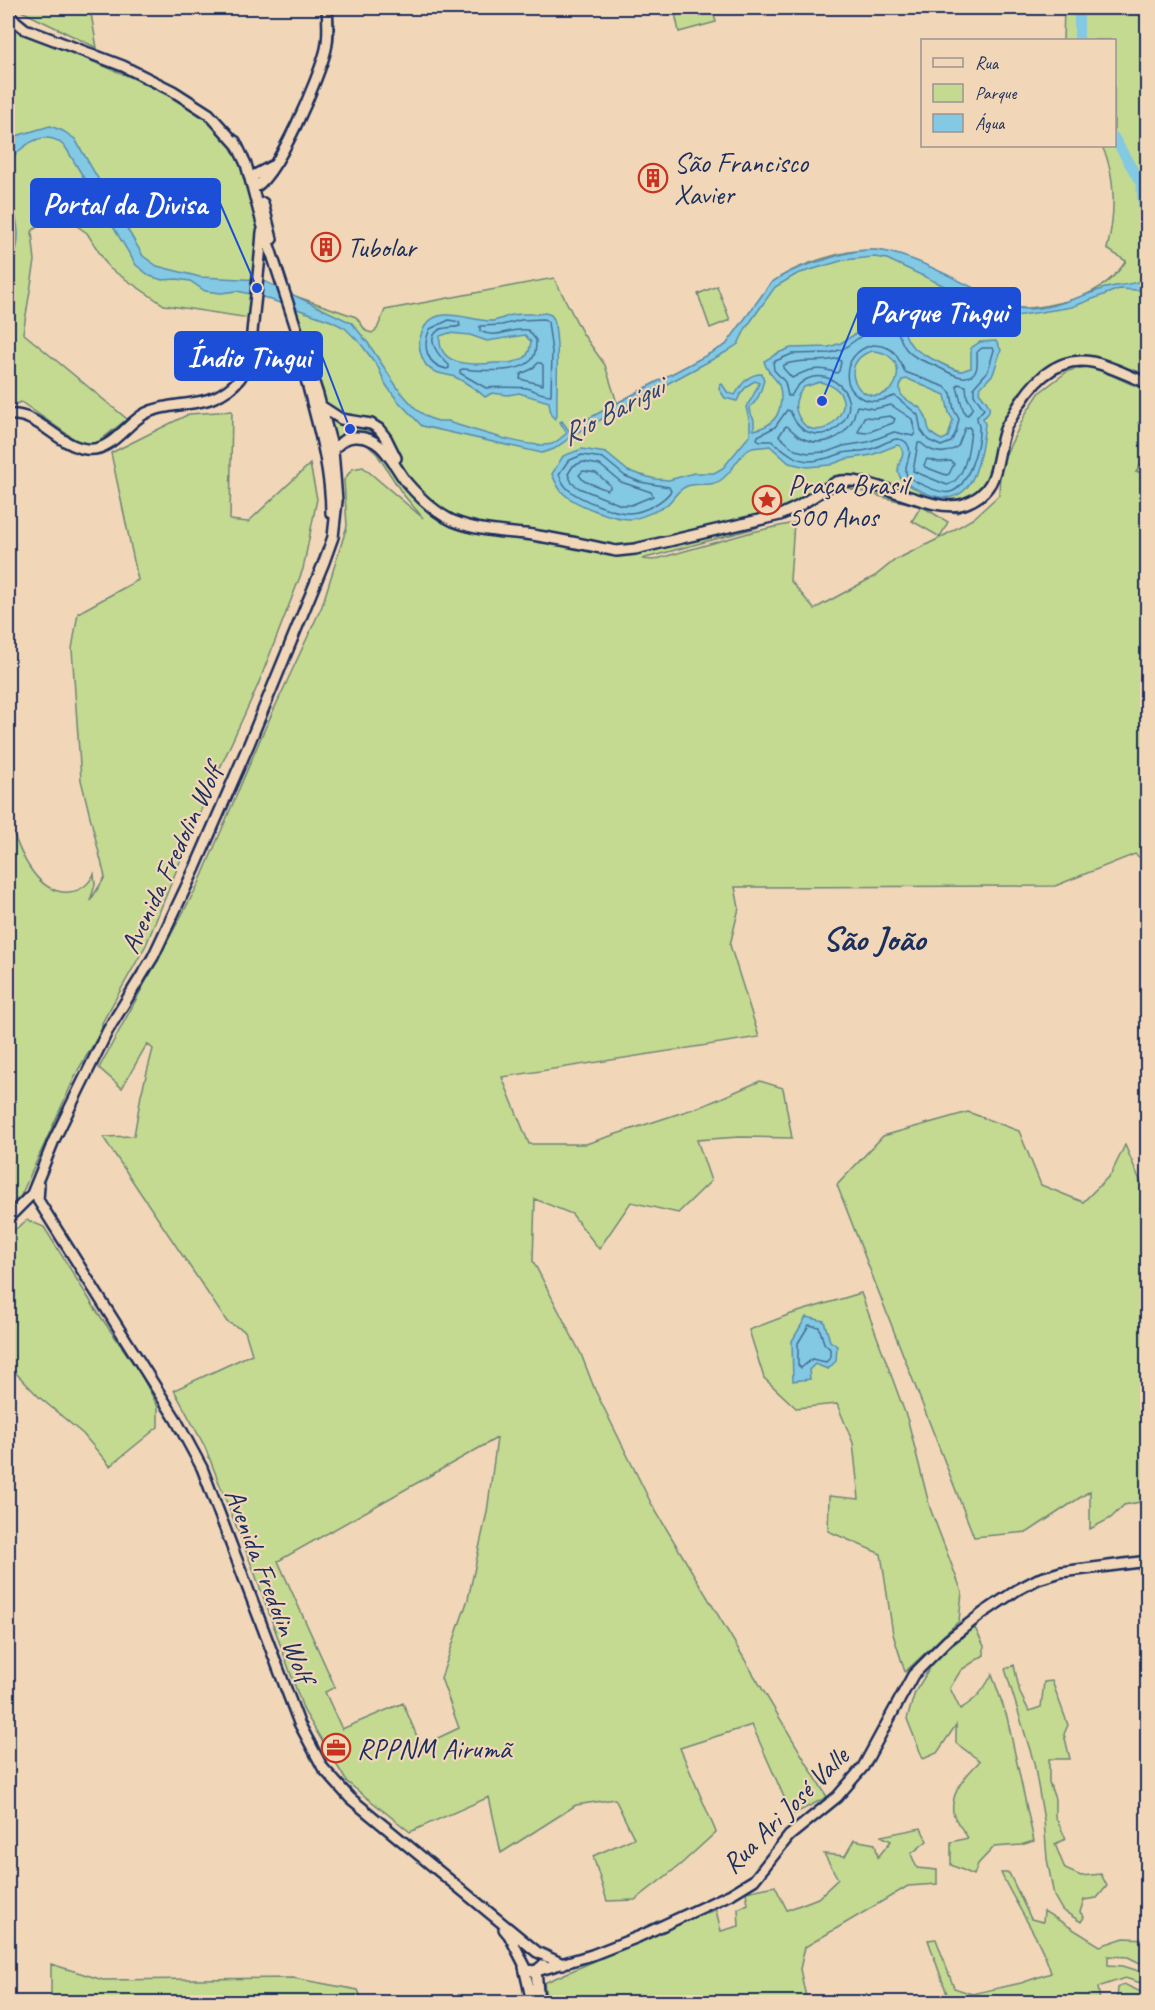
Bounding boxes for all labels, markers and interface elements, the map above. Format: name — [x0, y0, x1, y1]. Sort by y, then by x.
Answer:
legend — [921, 39, 1116, 147]
text: Rua — [975, 52, 1000, 74]
text: Parque — [975, 82, 1017, 104]
text: Água — [975, 112, 1006, 134]
place label: São Francisco Xavier — [674, 145, 810, 212]
building icon: São Francisco Xavier — [637, 162, 669, 194]
callout: Portal da Divisa — [31, 179, 220, 227]
text: Portal da Divisa — [43, 185, 210, 223]
place label: Tubolar — [347, 230, 418, 265]
building icon: Tubolar — [310, 231, 342, 263]
callout: Parque Tingui — [858, 288, 1020, 336]
text: Parque Tingui — [870, 293, 1012, 331]
callout: Índio Tingui — [175, 332, 322, 380]
text: Índio Tingui — [187, 338, 315, 376]
water label: Rio Barigui — [554, 365, 677, 454]
place label: Praça Brasil 500 Anos — [788, 467, 913, 534]
place icon: Praça Brasil 500 Anos — [751, 484, 783, 516]
street label: Avenida Fredolin Wolf — [112, 753, 233, 959]
district label: São João — [823, 917, 928, 960]
street label: Avenida Fredolin Wolf — [217, 1483, 325, 1693]
place label: RPPNM Airumã — [357, 1731, 514, 1766]
office icon: RPPNM Airumã — [320, 1732, 352, 1764]
street label: Rua Ari José Valle — [714, 1738, 857, 1881]

